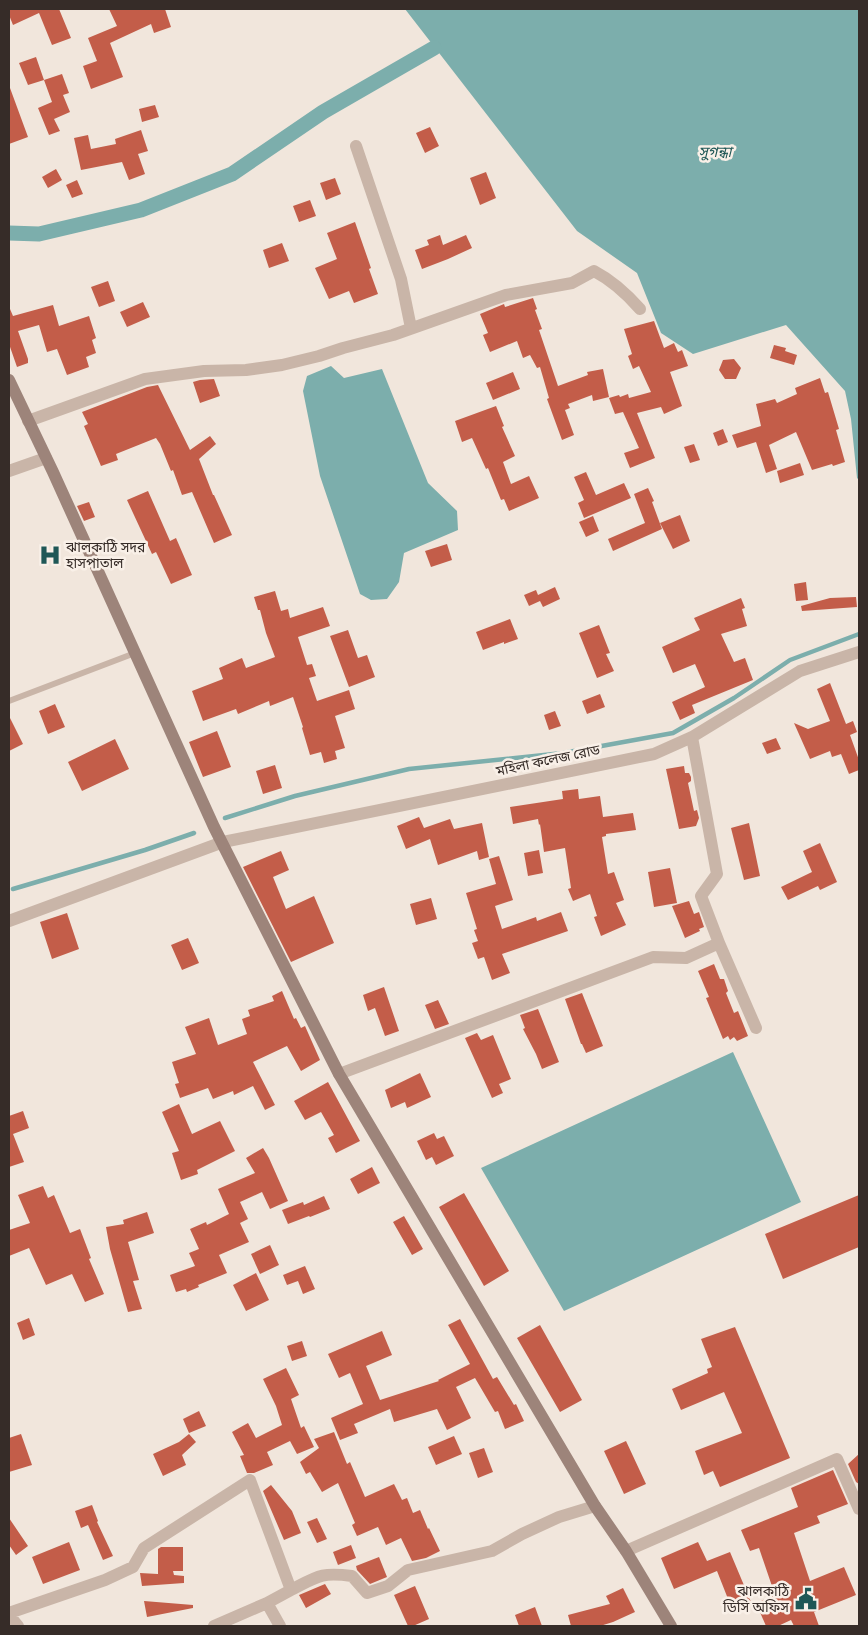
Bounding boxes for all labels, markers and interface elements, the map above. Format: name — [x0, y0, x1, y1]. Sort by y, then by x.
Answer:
water label: সুগন্ধা — [698, 143, 735, 161]
place label: ঝালকাঠি সদর হাসপাতাল — [65, 539, 146, 571]
hospital icon: ঝালকাঠি সদর হাসপাতাল — [37, 542, 63, 568]
street label: মহিলা কলেজ রোড — [494, 741, 602, 779]
place label: ঝালকাঠি ডিসি অফিস — [722, 1583, 789, 1615]
public building icon: ঝালকাঠি ডিসি অফিস — [793, 1586, 819, 1612]

